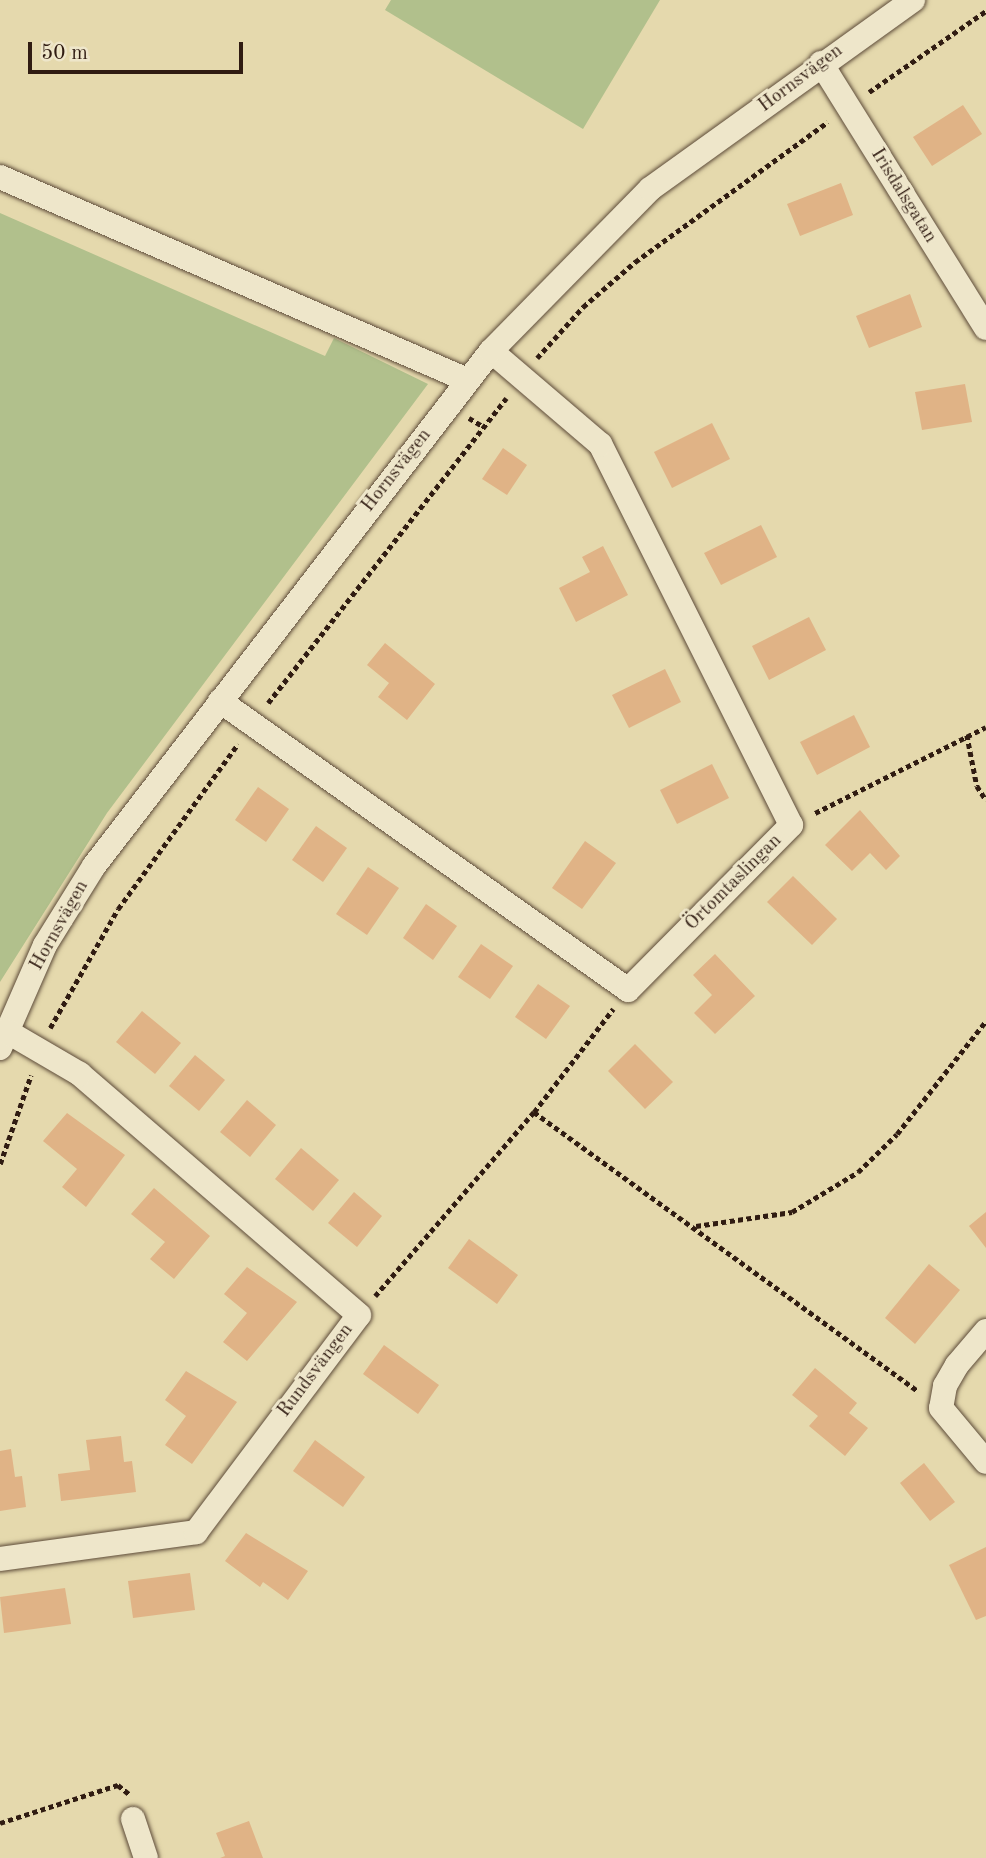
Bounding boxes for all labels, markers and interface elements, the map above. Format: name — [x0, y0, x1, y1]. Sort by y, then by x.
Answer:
scale bar — [32, 28, 247, 72]
street label: Hornsvägen — [754, 40, 848, 118]
text: 50 m — [41, 43, 88, 64]
street label: Irisdalsgatan — [865, 144, 941, 248]
street label: Hornsvägen — [357, 425, 437, 517]
street label: Örtomtaslingan — [681, 830, 787, 936]
street label: Hornsvägen — [26, 877, 94, 975]
street label: Rundsvängen — [273, 1320, 359, 1422]

